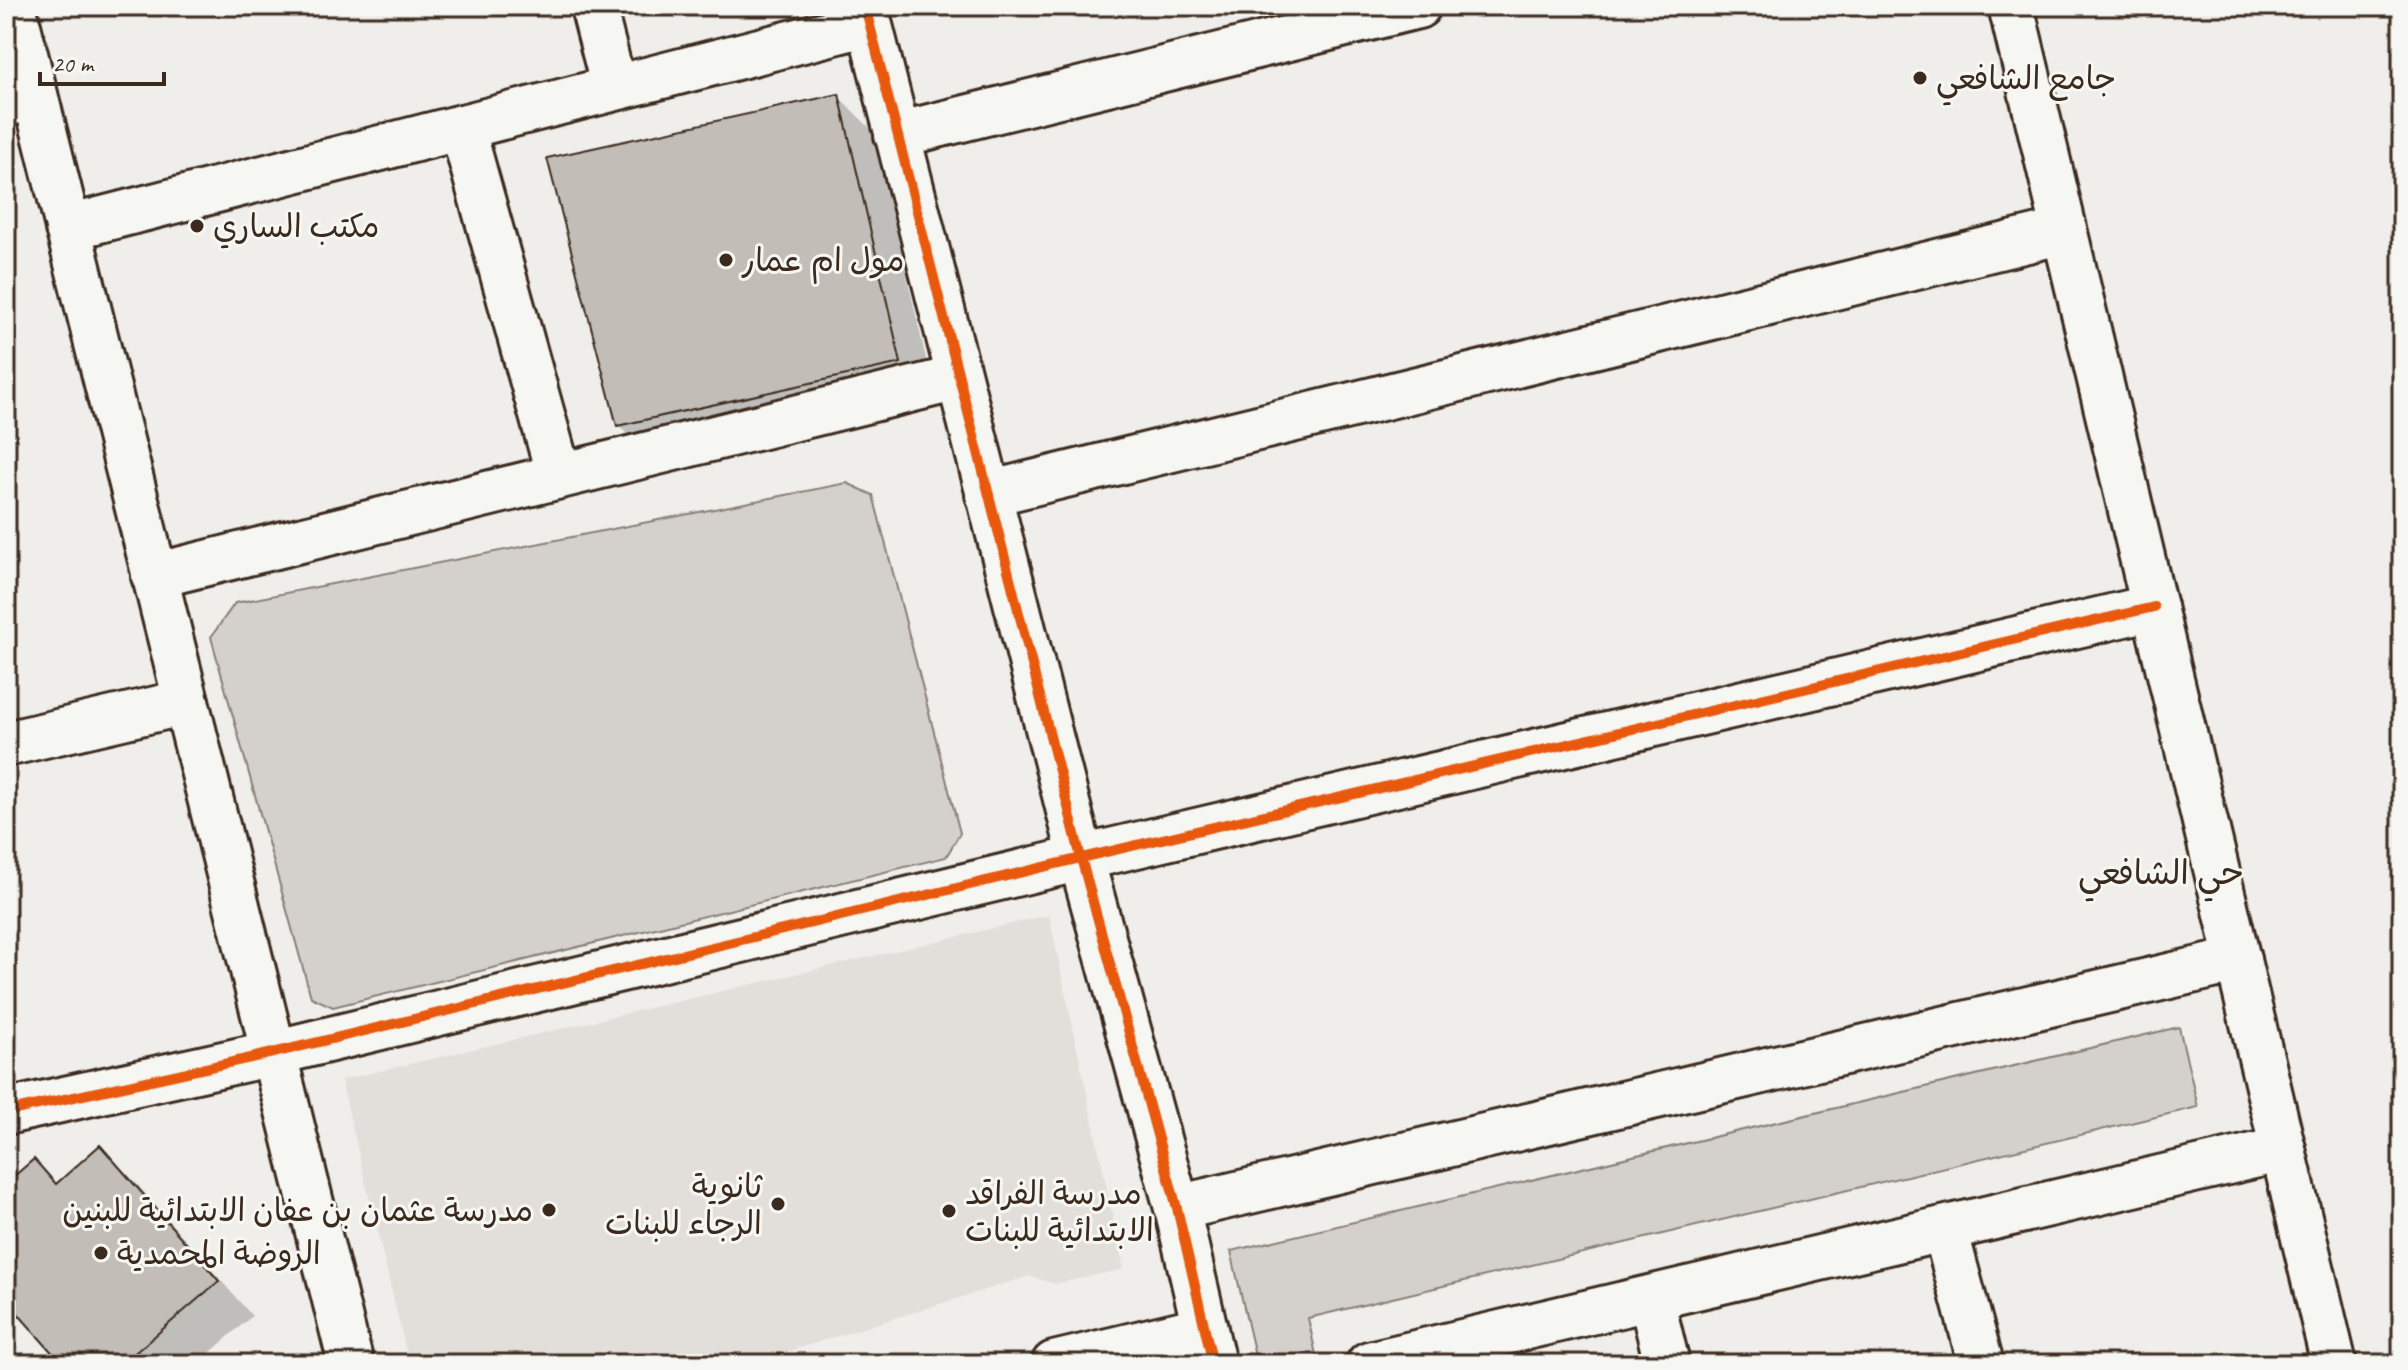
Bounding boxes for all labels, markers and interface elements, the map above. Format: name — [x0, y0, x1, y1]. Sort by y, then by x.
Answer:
scale bar — [40, 36, 164, 86]
text: 20 m — [52, 49, 95, 79]
place label: جامع الشافعي — [1936, 58, 2116, 106]
marker: جامع الشافعي — [1911, 69, 1929, 87]
place label: مكتب الساري — [213, 206, 379, 249]
marker: مكتب الساري — [188, 217, 206, 235]
place label: مول ام عمار — [741, 240, 904, 284]
marker: مول ام عمار — [717, 251, 735, 269]
district label: حي الشافعي — [2078, 851, 2244, 902]
place label: ثانوية الرجاء للبنات — [605, 1166, 764, 1244]
place label: مدرسة الفراقد الابتدائية للبنات — [965, 1173, 1154, 1251]
place label: مدرسة عثمان بن عفان الابتدائية للبنين — [62, 1190, 533, 1231]
marker: ثانوية الرجاء للبنات — [769, 1195, 787, 1213]
marker: مدرسة عثمان بن عفان الابتدائية للبنين — [540, 1201, 558, 1219]
marker: مدرسة الفراقد الابتدائية للبنات — [940, 1202, 958, 1220]
place label: الروضة المحمدية — [117, 1233, 321, 1274]
marker: الروضة المحمدية — [92, 1244, 110, 1262]

